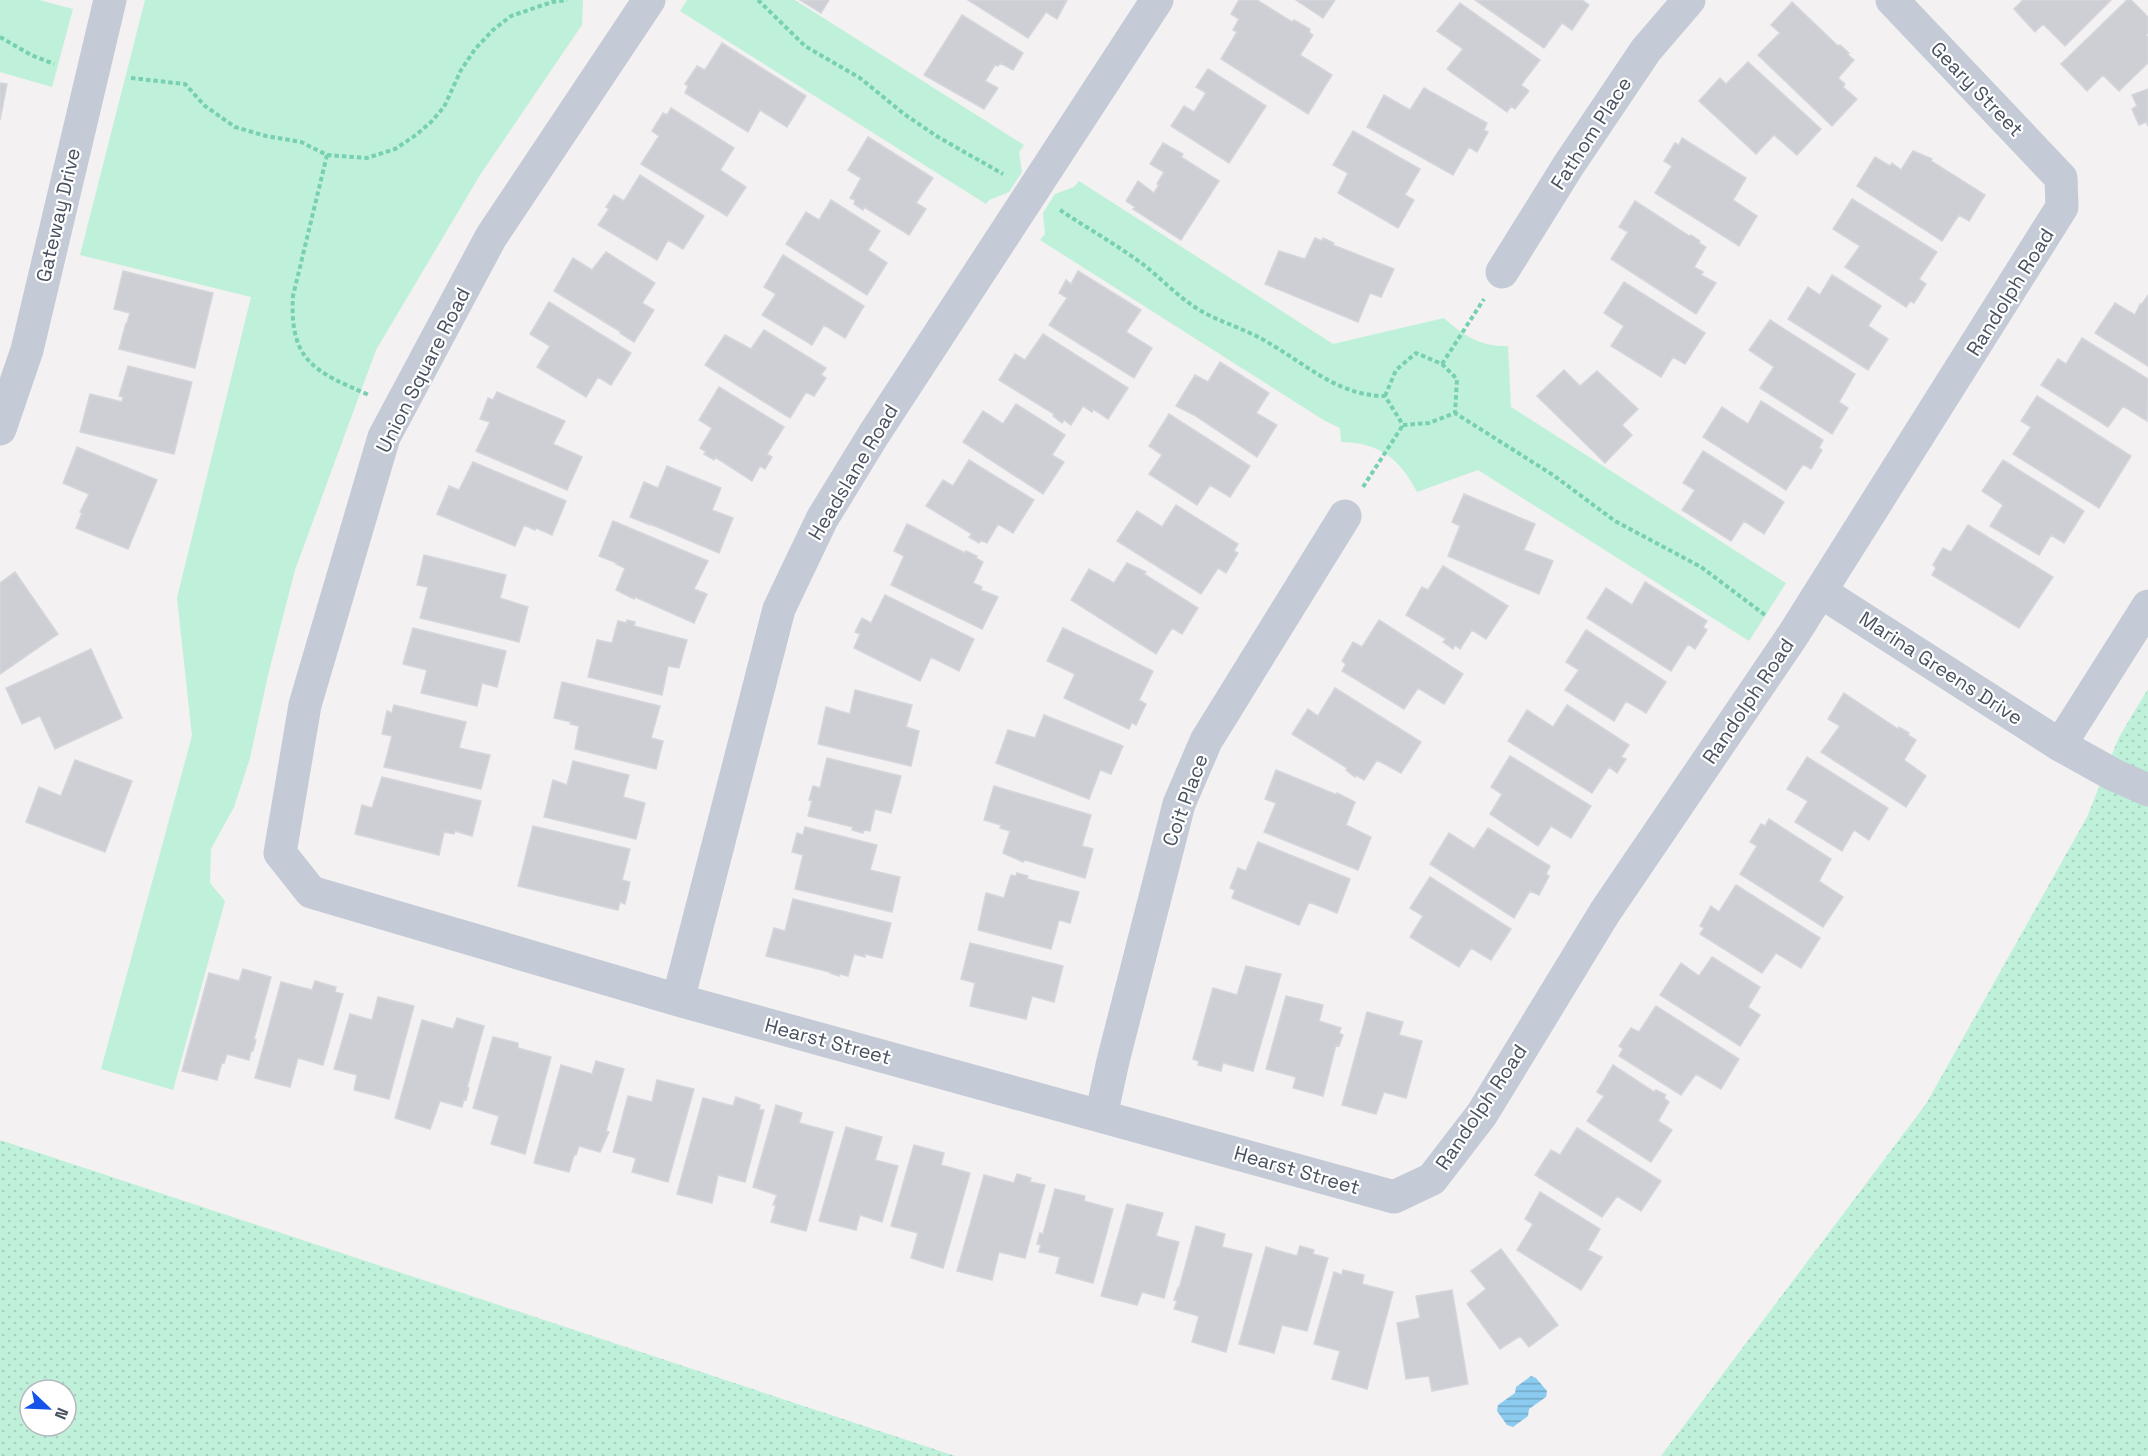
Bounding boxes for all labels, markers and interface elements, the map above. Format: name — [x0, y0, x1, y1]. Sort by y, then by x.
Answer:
street label: Geary Street — [1925, 36, 2029, 142]
street label: Fathom Place — [1545, 72, 1637, 194]
street label: Gateway Drive — [30, 145, 86, 285]
street label: Randolph Road — [1960, 223, 2060, 361]
street label: Union Square Road — [370, 283, 476, 457]
street label: Headslane Road — [802, 399, 904, 545]
street label: Marina Greens Drive — [1854, 605, 2028, 731]
street label: Randolph Road — [1696, 633, 1800, 769]
street label: Coit Place — [1156, 750, 1214, 850]
street label: Hearst Street — [762, 1012, 894, 1070]
street label: Randolph Road — [1429, 1039, 1533, 1175]
street label: Hearst Street — [1231, 1140, 1363, 1200]
north arrow — [18, 1378, 78, 1438]
text: N — [50, 1405, 73, 1423]

